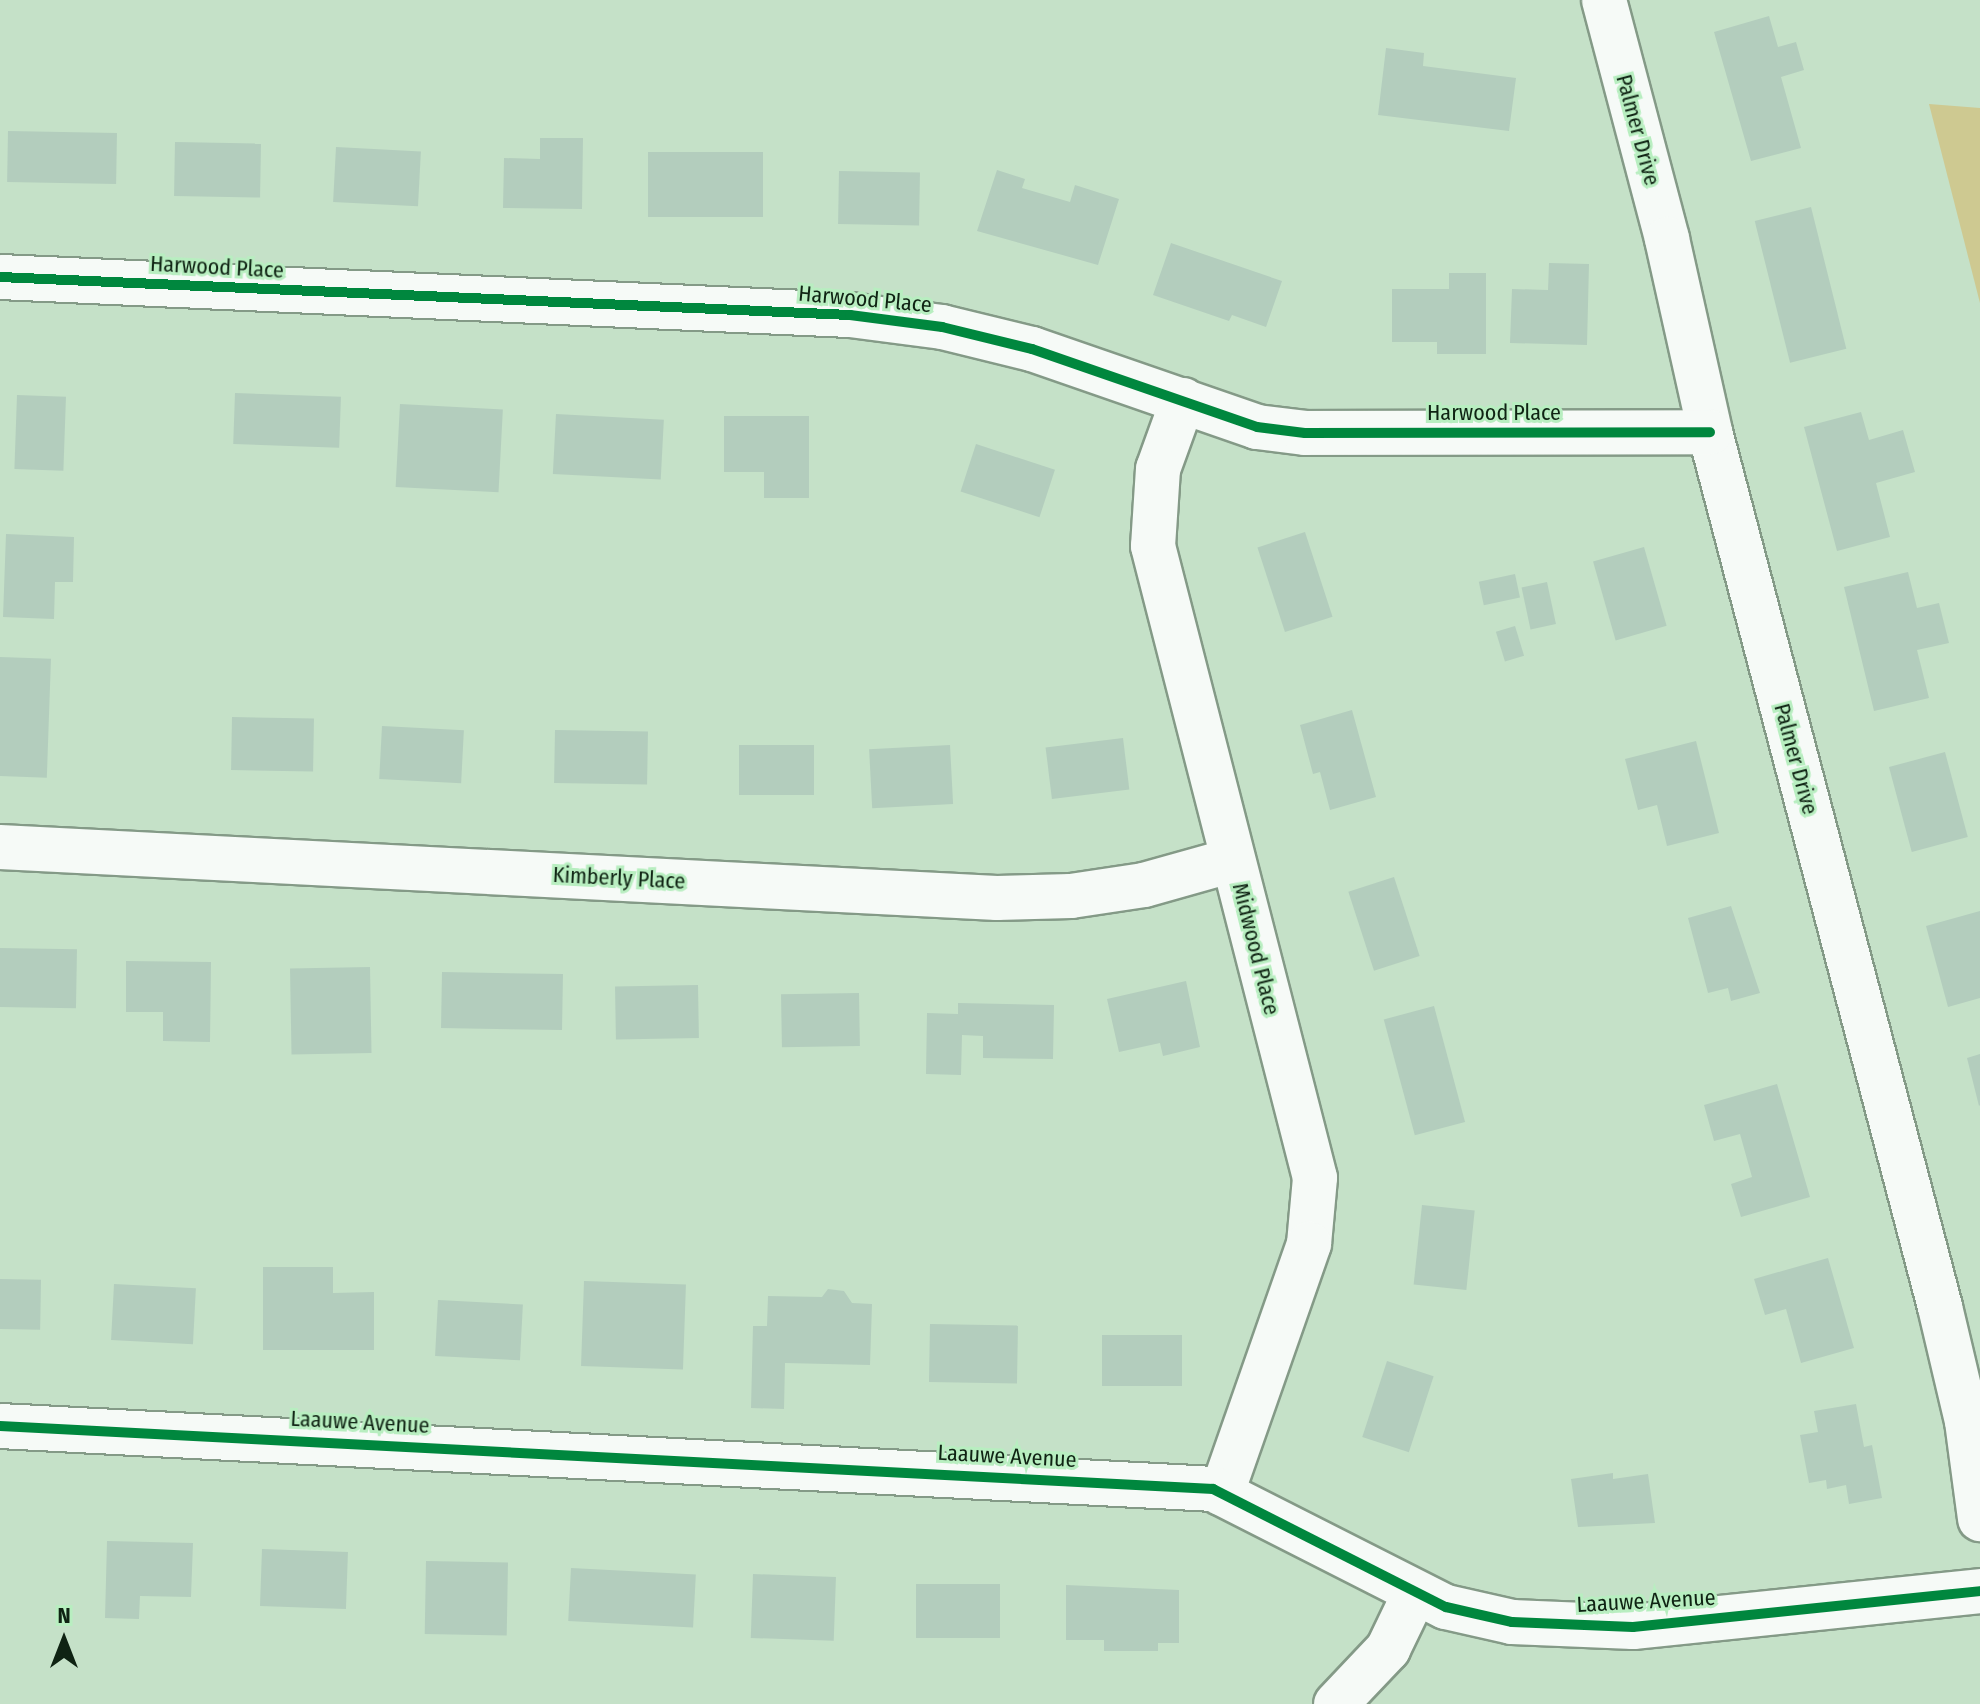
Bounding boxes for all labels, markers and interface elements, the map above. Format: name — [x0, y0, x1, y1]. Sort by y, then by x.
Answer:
street label: Palmer Drive — [1611, 72, 1665, 188]
street label: Harwood Place — [149, 250, 285, 284]
street label: Harwood Place — [797, 280, 933, 318]
street label: Harwood Place — [1427, 400, 1561, 426]
street label: Palmer Drive — [1769, 701, 1823, 817]
street label: Kimberly Place — [552, 861, 686, 895]
street label: Midwood Place — [1227, 880, 1285, 1018]
street label: Laauwe Avenue — [290, 1405, 430, 1439]
street label: Laauwe Avenue — [937, 1439, 1077, 1473]
street label: Laauwe Avenue — [1576, 1584, 1716, 1618]
north arrow — [24, 1600, 104, 1680]
text: N — [57, 1602, 71, 1629]

